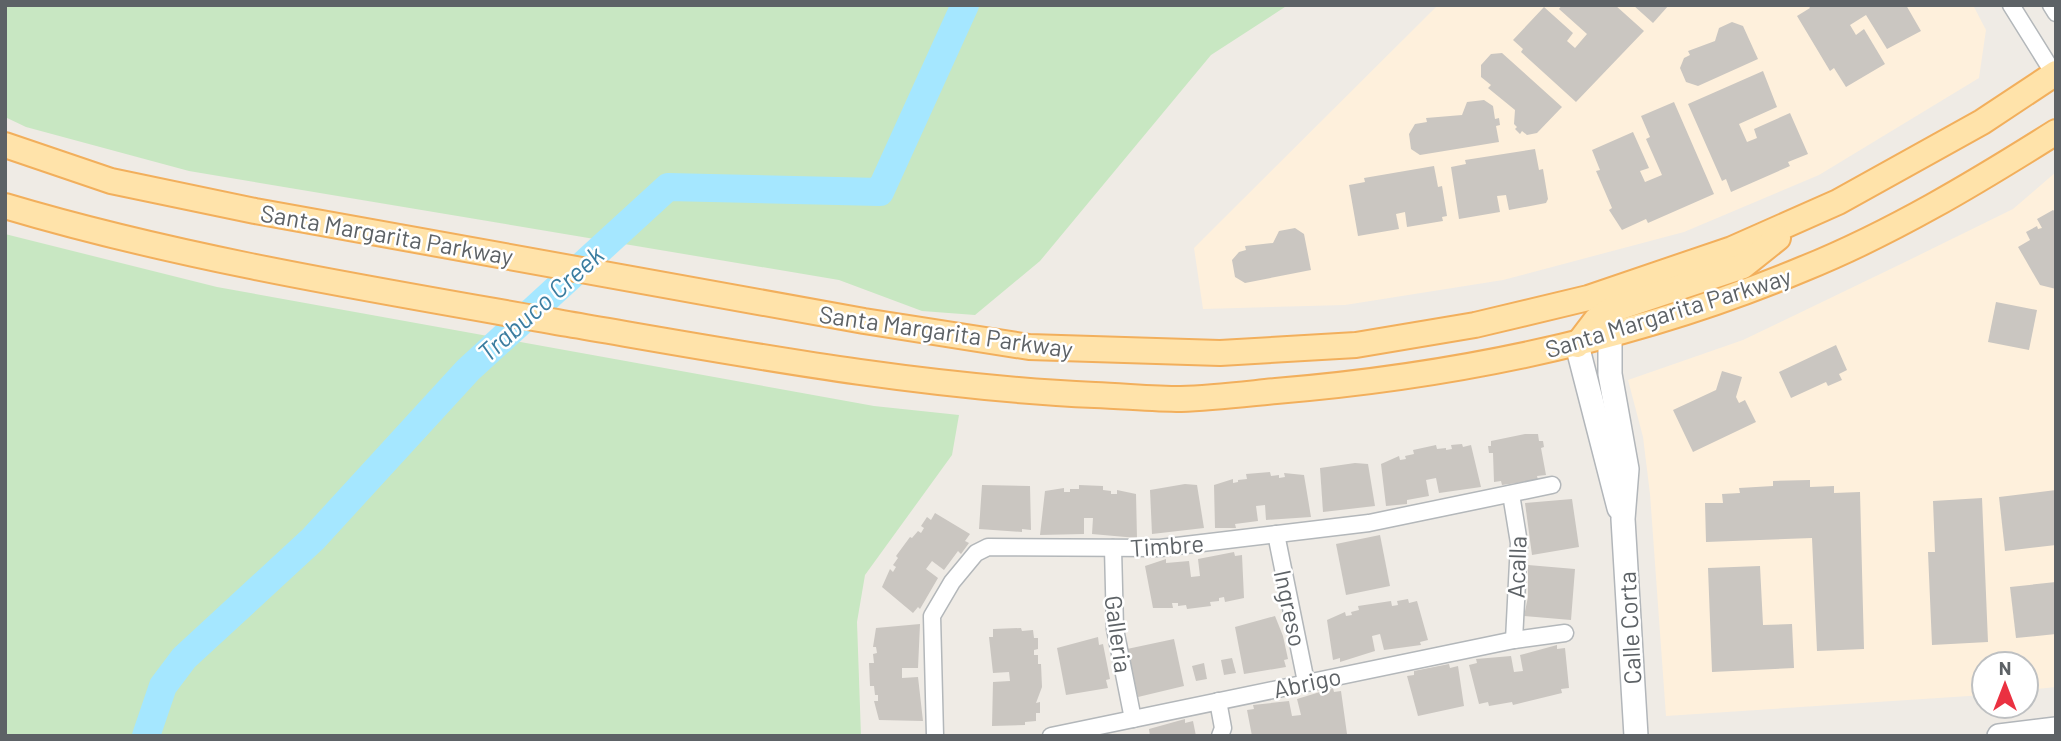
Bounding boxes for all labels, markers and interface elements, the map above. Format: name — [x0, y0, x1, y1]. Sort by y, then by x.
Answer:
street label: Santa Margarita Parkway — [258, 197, 516, 271]
water label: Trabuco Creek — [471, 238, 610, 368]
street label: Santa Margarita Parkway — [1541, 261, 1795, 363]
street label: Santa Margarita Parkway — [817, 299, 1075, 363]
street label: Timbre — [1129, 528, 1205, 562]
street label: Acalla — [1500, 535, 1532, 599]
street label: Ingreso — [1269, 567, 1313, 649]
street label: Calle Corta — [1612, 571, 1646, 685]
street label: Galleria — [1099, 593, 1139, 675]
north arrow — [1970, 650, 2040, 720]
text: N — [1999, 656, 2011, 679]
street label: Abrigo — [1271, 661, 1343, 703]

